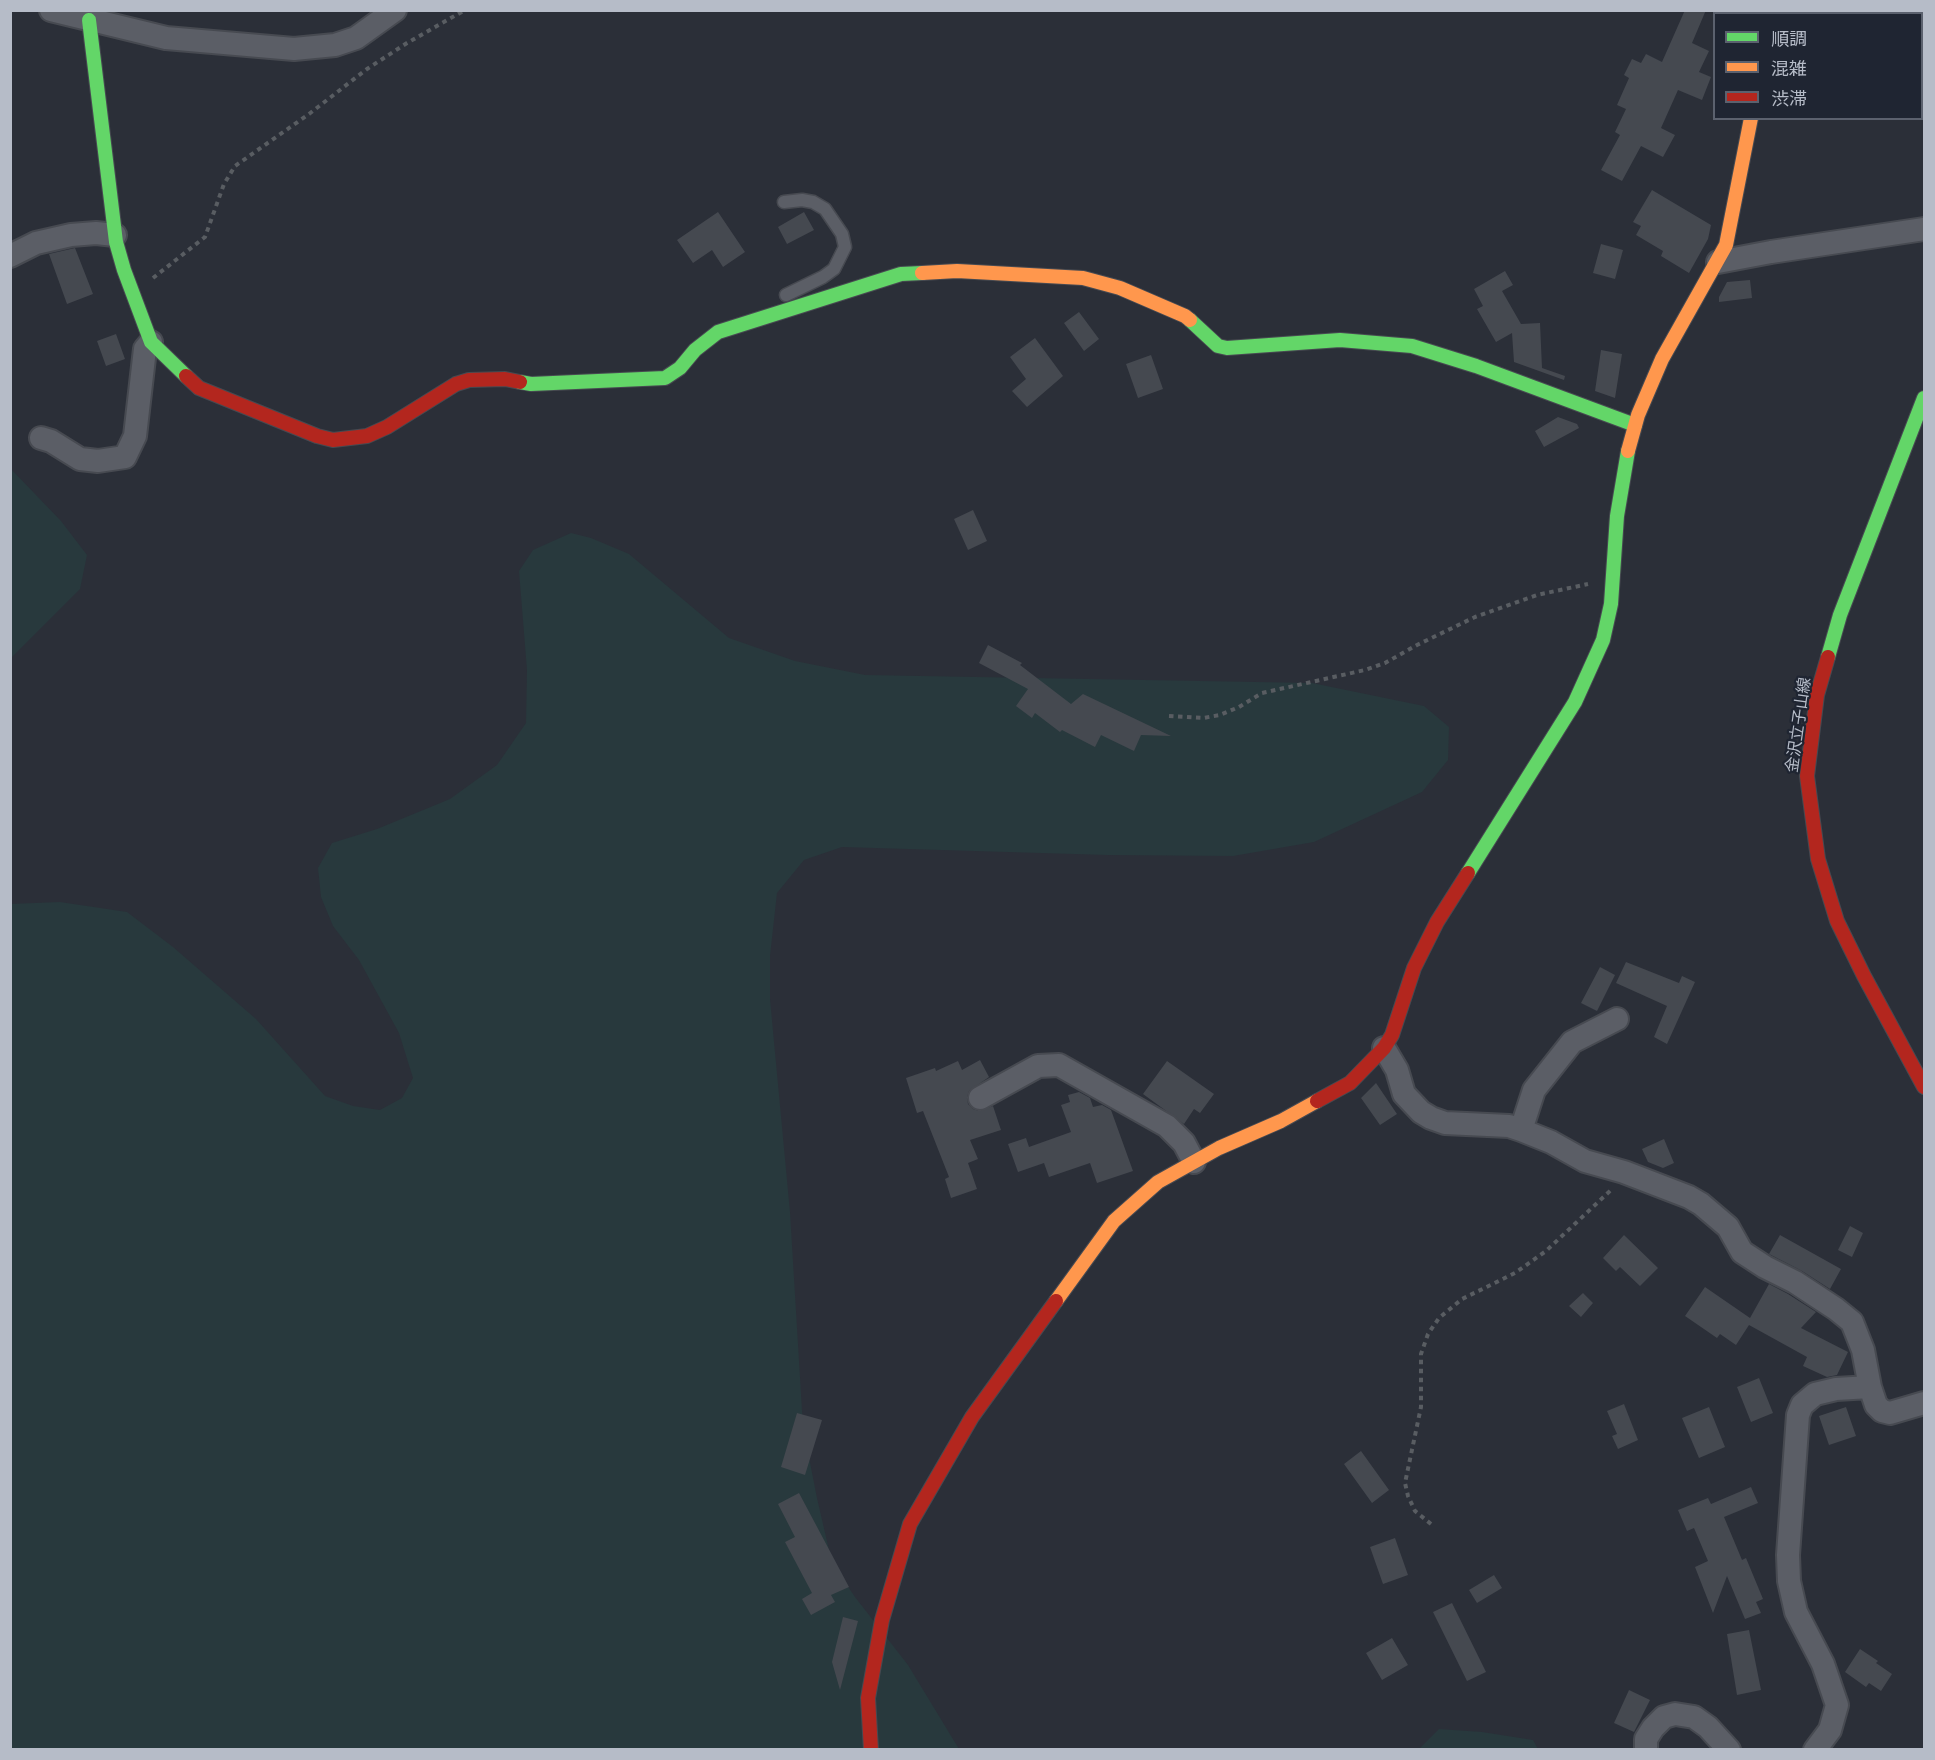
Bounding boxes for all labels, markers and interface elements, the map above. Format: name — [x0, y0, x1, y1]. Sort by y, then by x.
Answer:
legend — [1713, 12, 1923, 120]
text: 順調 — [1771, 26, 1807, 50]
text: 混雑 — [1771, 56, 1807, 80]
text: 渋滞 — [1771, 86, 1807, 110]
street label: 金沢立子山線 — [1783, 676, 1815, 774]

